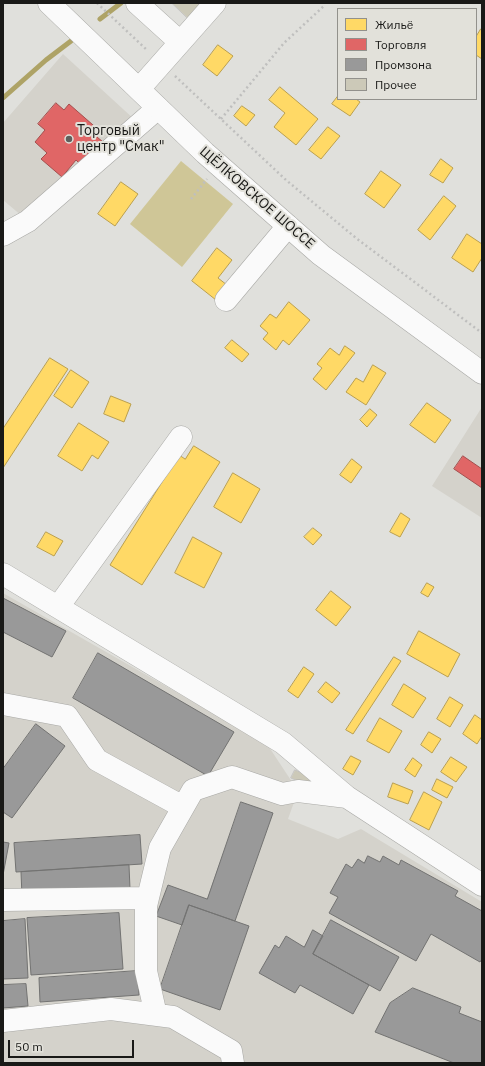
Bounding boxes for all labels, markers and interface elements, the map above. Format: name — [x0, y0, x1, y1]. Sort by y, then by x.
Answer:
legend — [337, 8, 477, 100]
text: Жильё — [375, 17, 413, 32]
text: Торговля — [375, 37, 426, 52]
text: Промзона — [375, 57, 432, 72]
text: Прочее — [375, 77, 417, 92]
place label: Торговый центр "Смак" — [77, 123, 165, 156]
marker: Торговый центр "Смак" — [64, 134, 74, 144]
street label: ЩЁЛКОВСКОЕ ШОССЕ — [196, 143, 318, 253]
scale bar — [10, 1032, 136, 1058]
text: 50 m — [15, 1039, 43, 1054]

